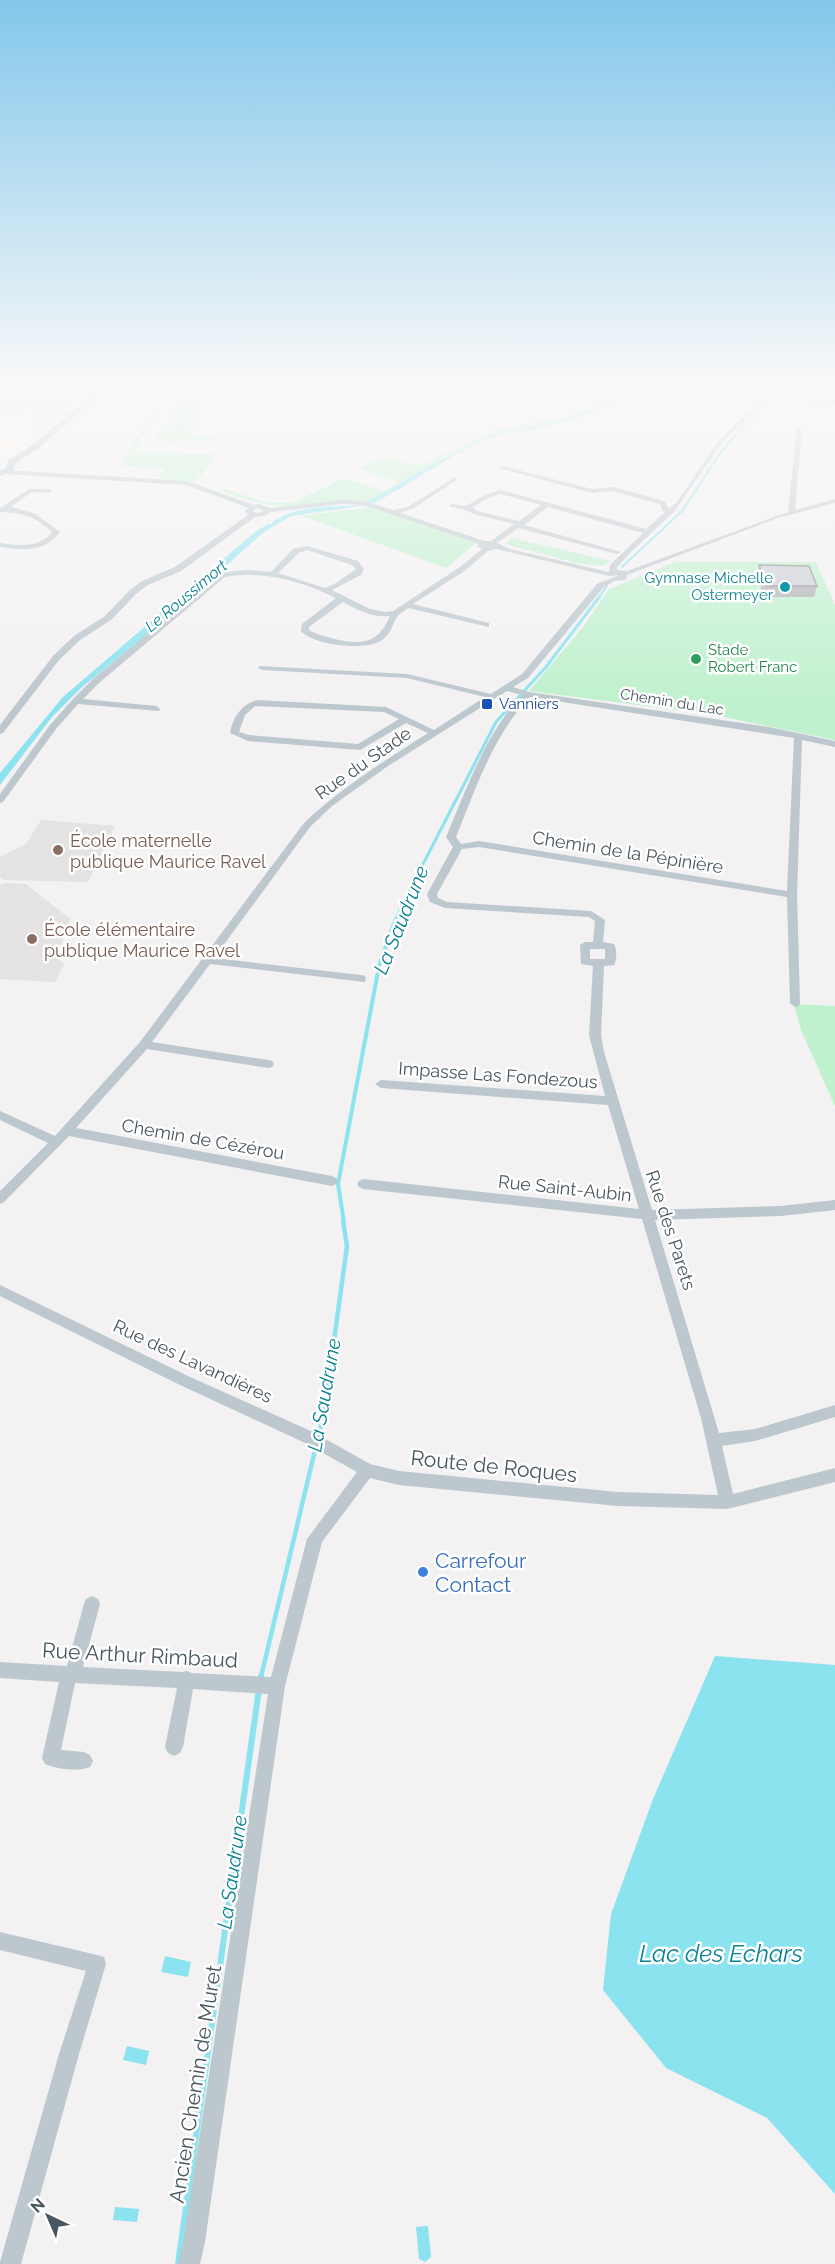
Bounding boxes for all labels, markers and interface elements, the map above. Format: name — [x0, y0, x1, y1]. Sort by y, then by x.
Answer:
water label: Le Roussimort — [141, 556, 232, 636]
place label: Gymnase Michelle Ostermeyer — [645, 569, 774, 604]
marker: Gymnase Michelle Ostermeyer — [778, 580, 792, 594]
place label: Stade Robert Franc — [708, 641, 797, 676]
marker: Stade Robert Franc — [689, 652, 703, 666]
street label: Chemin du Lac — [619, 685, 725, 719]
place label: Vanniers — [499, 695, 559, 713]
marker: Vanniers — [480, 697, 494, 711]
street label: Rue du Stade — [311, 722, 415, 804]
street label: Chemin de la Pépinière — [531, 827, 725, 878]
place label: École maternelle publique Maurice Ravel — [70, 829, 266, 872]
marker: École maternelle publique Maurice Ravel — [51, 843, 65, 857]
water label: La Saudrune — [368, 862, 434, 978]
place label: École élémentaire publique Maurice Ravel — [44, 918, 240, 961]
marker: École élémentaire publique Maurice Ravel — [25, 932, 39, 946]
street label: Impasse Las Fondezous — [398, 1058, 599, 1092]
street label: Chemin de Cézérou — [120, 1114, 286, 1164]
street label: Rue des Parets — [642, 1167, 700, 1293]
street label: Rue Saint-Aubin — [497, 1171, 633, 1205]
street label: Rue des Lavandières — [110, 1315, 276, 1407]
water label: La Saudrune — [302, 1336, 346, 1454]
street label: Route de Roques — [409, 1445, 579, 1487]
place label: Carrefour Contact — [435, 1548, 527, 1597]
marker: Carrefour Contact — [416, 1565, 430, 1579]
street label: Rue Arthur Rimbaud — [41, 1637, 239, 1673]
water label: La Saudrune — [212, 1813, 252, 1930]
water label: Lac des Echars — [639, 1939, 803, 1968]
street label: Ancien Chemin de Muret — [164, 1963, 226, 2205]
north arrow — [18, 2186, 78, 2246]
text: N — [27, 2194, 49, 2217]

